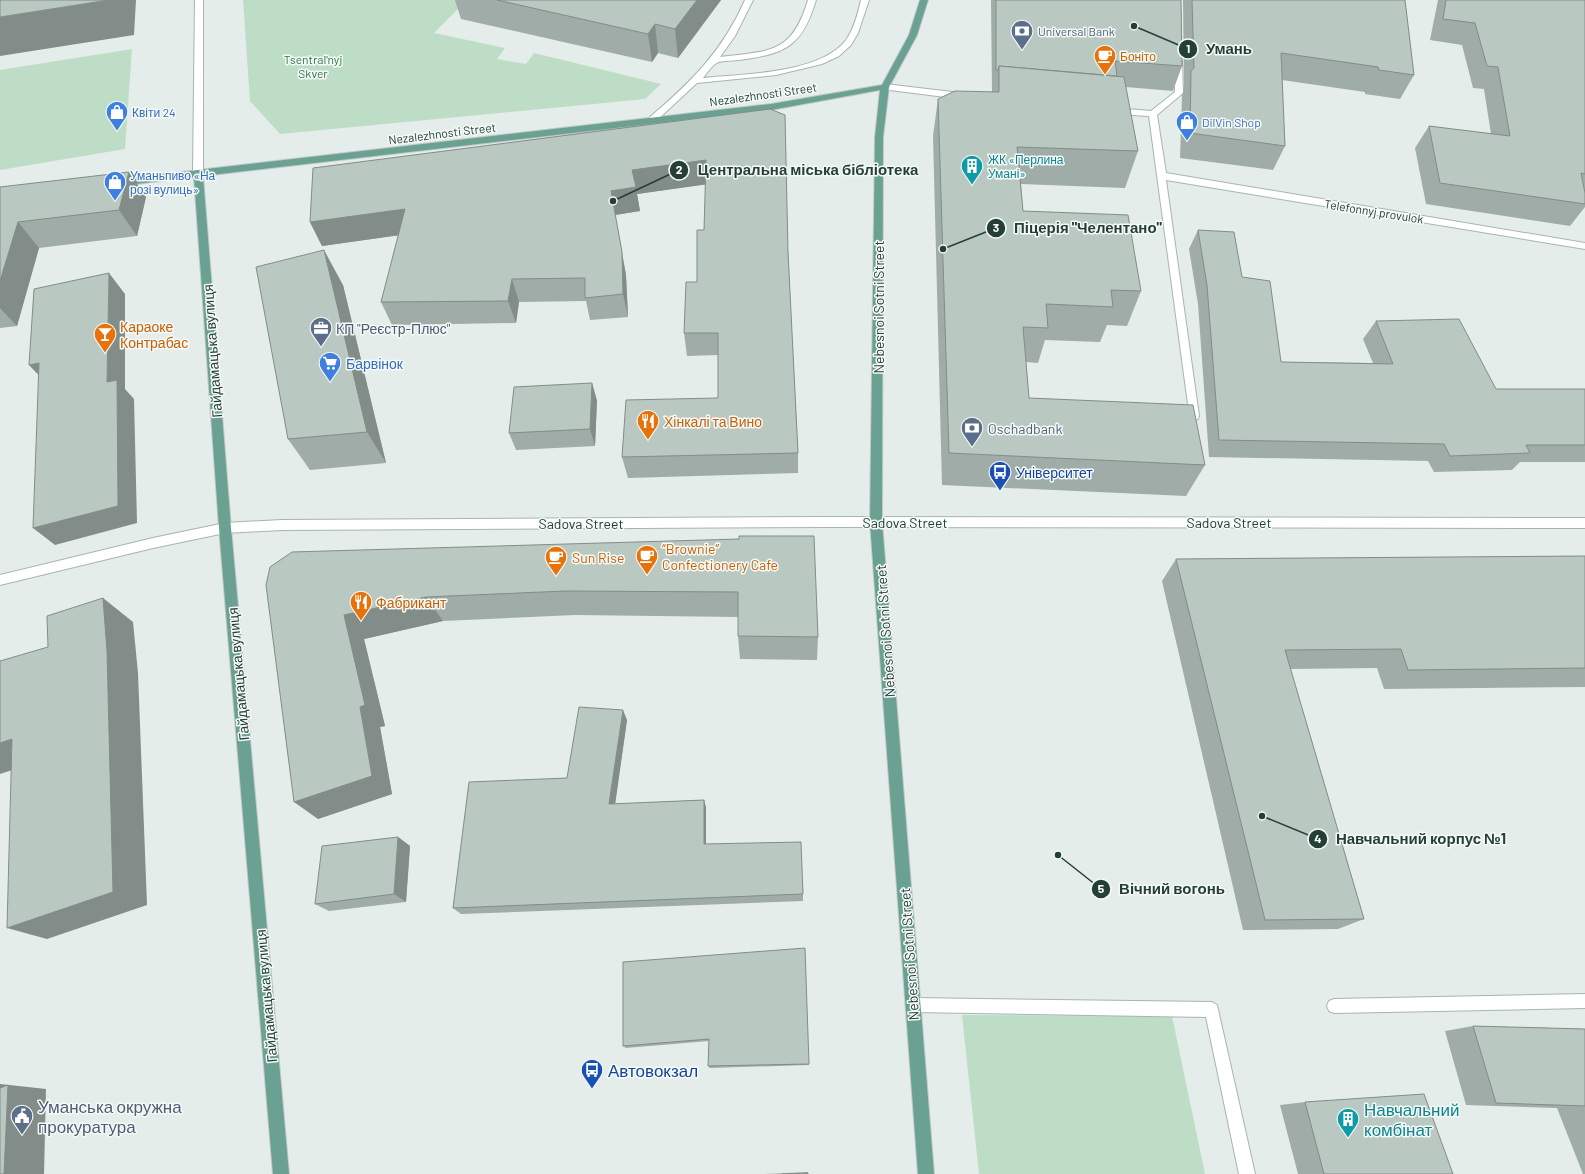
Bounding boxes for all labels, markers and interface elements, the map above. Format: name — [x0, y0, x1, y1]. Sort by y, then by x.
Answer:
bank icon: Universal Bank — [1009, 18, 1035, 51]
place label: Universal Bank — [1038, 24, 1115, 38]
callout: Умань — [1178, 35, 1260, 62]
text: Умань — [1206, 39, 1252, 57]
text: 1 — [1186, 41, 1190, 55]
cafe icon: Боніто — [1092, 43, 1118, 76]
place label: Боніто — [1120, 49, 1156, 63]
park label: Tsentral'nyj Skver — [284, 52, 342, 80]
street label: Nezalezhnosti Street — [708, 80, 818, 108]
shop icon: Квіти 24 — [104, 99, 130, 132]
place label: Квіти 24 — [132, 105, 176, 119]
shop icon: DilVin Shop — [1174, 109, 1200, 142]
place label: DilVin Shop — [1202, 115, 1261, 129]
street label: Nezalezhnosti Street — [387, 119, 497, 147]
place label: ЖК «Перлина Умані» — [988, 152, 1064, 180]
building icon: ЖК «Перлина Умані» — [959, 153, 985, 186]
callout: Центральна міська бібліотека — [669, 156, 926, 183]
text: Центральна міська бібліотека — [698, 160, 919, 178]
text: 2 — [676, 162, 683, 176]
place label: Уманьпиво «На розі вулиць» — [130, 168, 216, 197]
shop icon: Уманьпиво «На розі вулиць» — [102, 169, 128, 202]
street label: Telefonnyj provulok — [1323, 196, 1425, 226]
callout: Піцерія "Челентано" — [986, 215, 1170, 242]
text: Піцерія "Челентано" — [1014, 218, 1163, 236]
text: 3 — [993, 220, 999, 234]
street label: Nebesnoi Sotni Street — [870, 241, 887, 373]
street label: Гайдамацька вулиця — [199, 284, 225, 418]
office icon: КП "Реєстр-Плюс" — [308, 315, 334, 348]
place label: Караоке Контрабас — [120, 318, 188, 351]
place label: КП "Реєстр-Плюс" — [336, 320, 451, 337]
bar icon: Караоке Контрабас — [92, 321, 118, 354]
supermarket icon: Барвінок — [317, 350, 343, 383]
place label: Барвінок — [346, 355, 404, 372]
restaurant icon: Хінкалі та Вино — [635, 408, 661, 441]
place label: Хінкалі та Вино — [664, 413, 762, 430]
bank icon: Oschadbank — [959, 415, 985, 448]
place label: Oschadbank — [988, 420, 1062, 437]
bus stop icon: Університет — [987, 459, 1013, 492]
place label: Університет — [1016, 464, 1093, 481]
street label: Sadova Street — [863, 514, 947, 531]
street label: Sadova Street — [1187, 514, 1271, 531]
street label: Sadova Street — [539, 515, 623, 532]
place label: “Brownie” Confectionery Cafe — [662, 540, 778, 573]
cafe icon: “Brownie” Confectionery Cafe — [634, 543, 660, 576]
cafe icon: Sun Rise — [543, 544, 569, 577]
place label: Sun Rise — [572, 549, 624, 566]
street label: Nebesnoi Sotni Street — [872, 564, 898, 698]
restaurant icon: Фабрикант — [348, 589, 374, 622]
place label: Фабрикант — [376, 594, 447, 611]
street label: Гайдамацька вулиця — [224, 607, 252, 741]
callout: Навчальний корпус №1 — [1308, 825, 1514, 852]
text: Навчальний корпус №1 — [1336, 829, 1506, 847]
text: 4 — [1314, 831, 1322, 845]
callout: Вічний вогонь — [1091, 875, 1233, 902]
text: Вічний вогонь — [1119, 879, 1225, 897]
text: 5 — [1098, 881, 1105, 895]
street label: Nebesnoi Sotni Street — [896, 887, 922, 1021]
street label: Гайдамацька вулиця — [252, 929, 280, 1063]
bus stop icon: Автовокзал — [579, 1057, 605, 1090]
place label: Автовокзал — [608, 1060, 698, 1080]
place label: Уманська окружна прокуратура — [38, 1096, 182, 1136]
place label: Навчальний комбінат — [1364, 1099, 1459, 1139]
public building icon: Уманська окружна прокуратура — [9, 1103, 35, 1136]
building icon: Навчальний комбінат — [1335, 1106, 1361, 1139]

